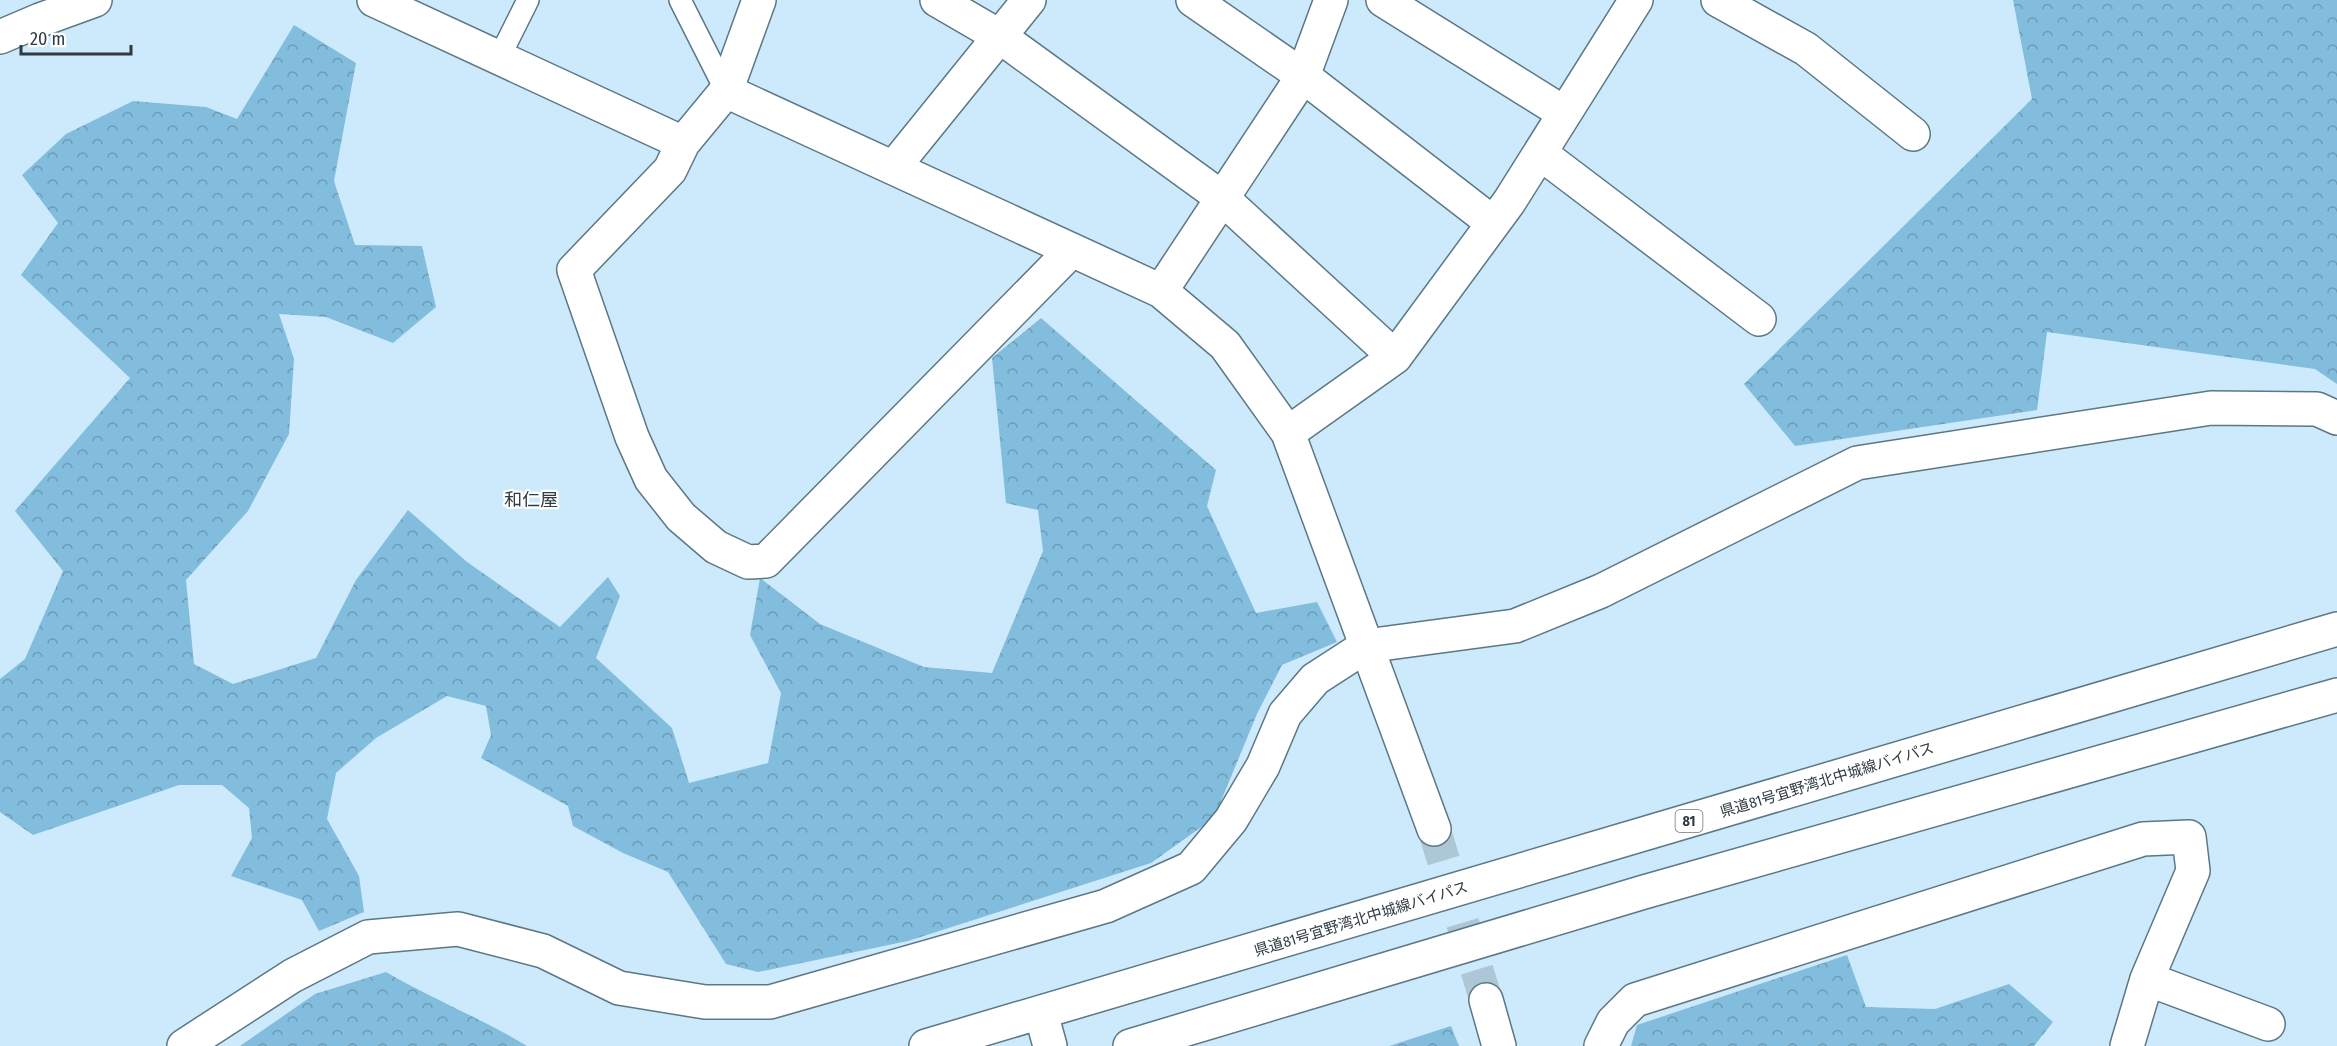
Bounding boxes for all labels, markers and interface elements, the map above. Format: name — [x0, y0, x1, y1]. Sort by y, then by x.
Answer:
scale bar — [21, 18, 130, 56]
text: 20 m — [30, 28, 65, 50]
district label: 和仁屋 — [504, 489, 558, 511]
street label: 県道81号宜野湾北中城線バイパス — [1718, 739, 1936, 821]
road number: 81 — [1676, 810, 1702, 832]
street label: 県道81号宜野湾北中城線バイパス — [1252, 878, 1470, 960]

